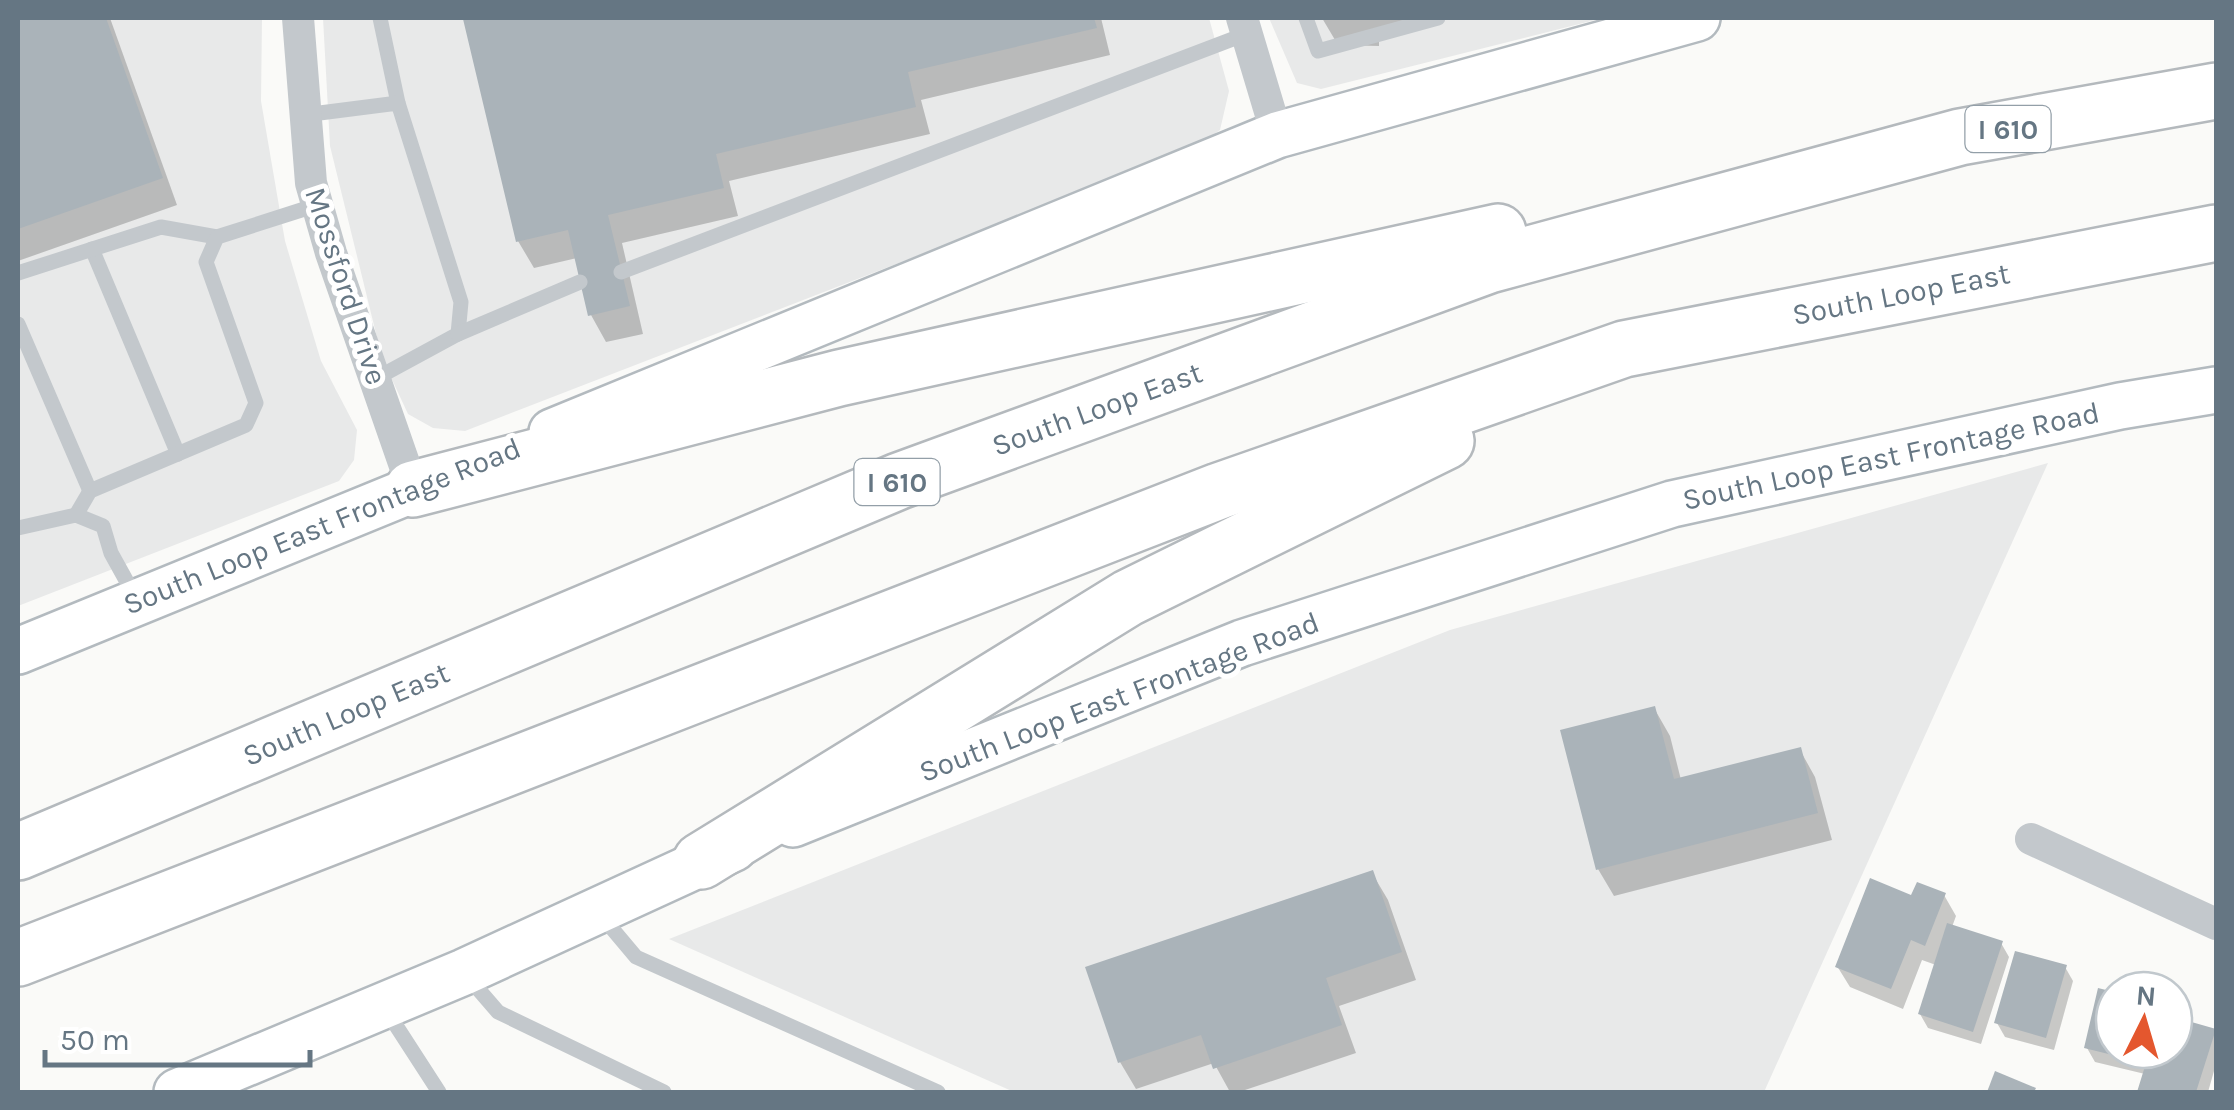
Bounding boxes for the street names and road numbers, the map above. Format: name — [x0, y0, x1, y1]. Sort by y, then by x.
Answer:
road number: I 610 — [1966, 106, 2050, 152]
street label: Mossford Drive — [297, 183, 395, 389]
street label: South Loop East — [1789, 255, 2013, 333]
street label: South Loop East — [987, 354, 1207, 464]
street label: South Loop East Frontage Road — [1679, 394, 2103, 518]
street label: South Loop East Frontage Road — [118, 430, 526, 622]
road number: I 610 — [854, 459, 940, 505]
street label: South Loop East Frontage Road — [914, 604, 1324, 790]
street label: South Loop East — [237, 654, 455, 774]

